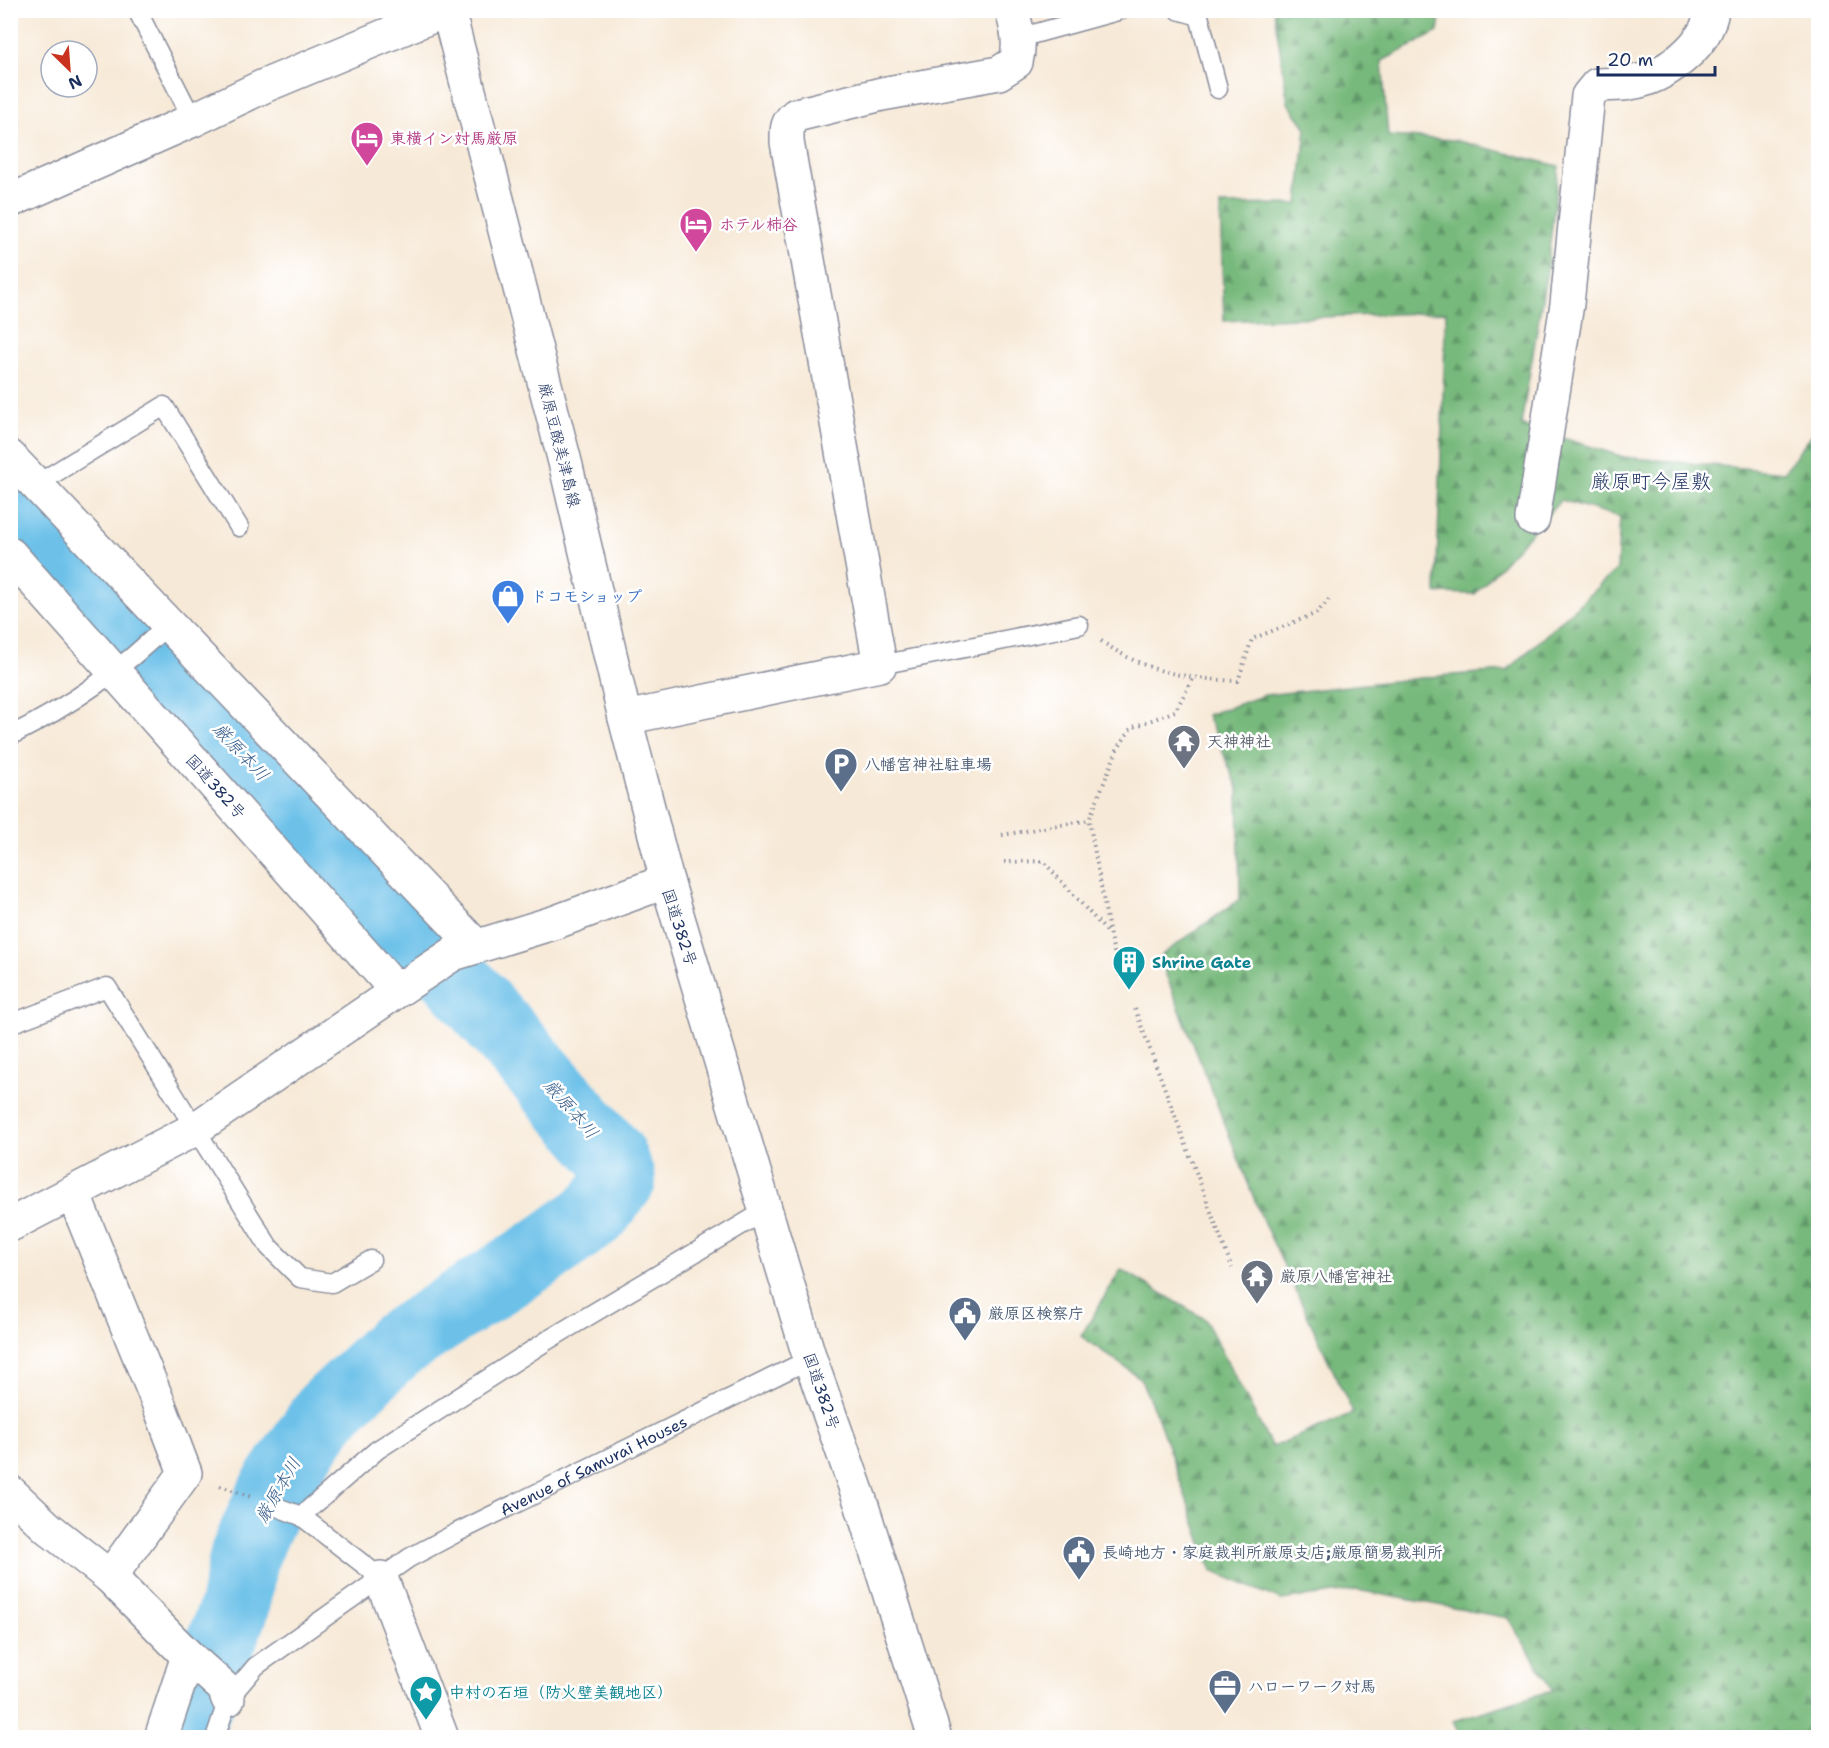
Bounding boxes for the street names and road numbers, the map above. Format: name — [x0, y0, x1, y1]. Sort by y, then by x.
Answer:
street label: 厳原豆酘美津島線 — [534, 380, 585, 510]
street label: 国道382号 — [181, 750, 250, 823]
street label: 国道382号 — [657, 886, 702, 969]
street label: 国道382号 — [799, 1350, 845, 1432]
street label: Avenue of Samurai Houses — [497, 1411, 691, 1521]

